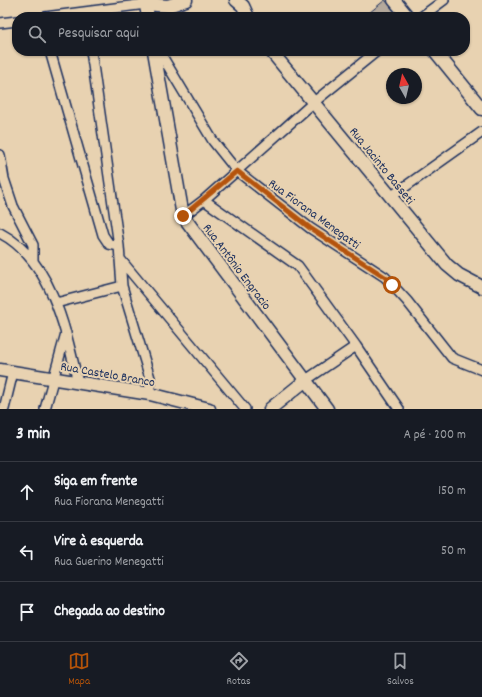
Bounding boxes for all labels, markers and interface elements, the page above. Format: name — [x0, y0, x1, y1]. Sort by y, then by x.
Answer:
search box — [12, 12, 470, 56]
icon: search — [26, 23, 48, 45]
text: Pesquisar aqui — [58, 23, 139, 45]
north arrow — [386, 68, 422, 104]
street label: Rua Jacinto Basseti — [344, 124, 419, 210]
street label: Rua Fiorana Menegatti — [264, 175, 364, 255]
route end — [174, 207, 192, 225]
street label: Rua Antônio Engracio — [197, 220, 275, 315]
route start — [383, 276, 401, 294]
street label: Rua Castelo Branco — [59, 358, 156, 393]
text: 3 min — [16, 423, 50, 447]
text: A pé · 200 m — [404, 426, 466, 445]
text: Siga em frente — [54, 471, 137, 493]
icon: ahead — [16, 481, 38, 503]
text: 150 m — [438, 482, 466, 501]
text: Rua Fiorana Menegatti — [54, 493, 164, 512]
text: Vire à esquerda — [54, 531, 143, 553]
icon: left — [16, 541, 38, 563]
text: 50 m — [441, 542, 466, 561]
text: Rua Guerino Menegatti — [54, 553, 164, 572]
icon: arrive — [16, 601, 38, 623]
text: Chegada ao destino — [54, 601, 165, 623]
tab: Mapa — [68, 650, 90, 690]
tab: Rotas — [227, 650, 251, 690]
tab: Salvos — [387, 650, 414, 690]

